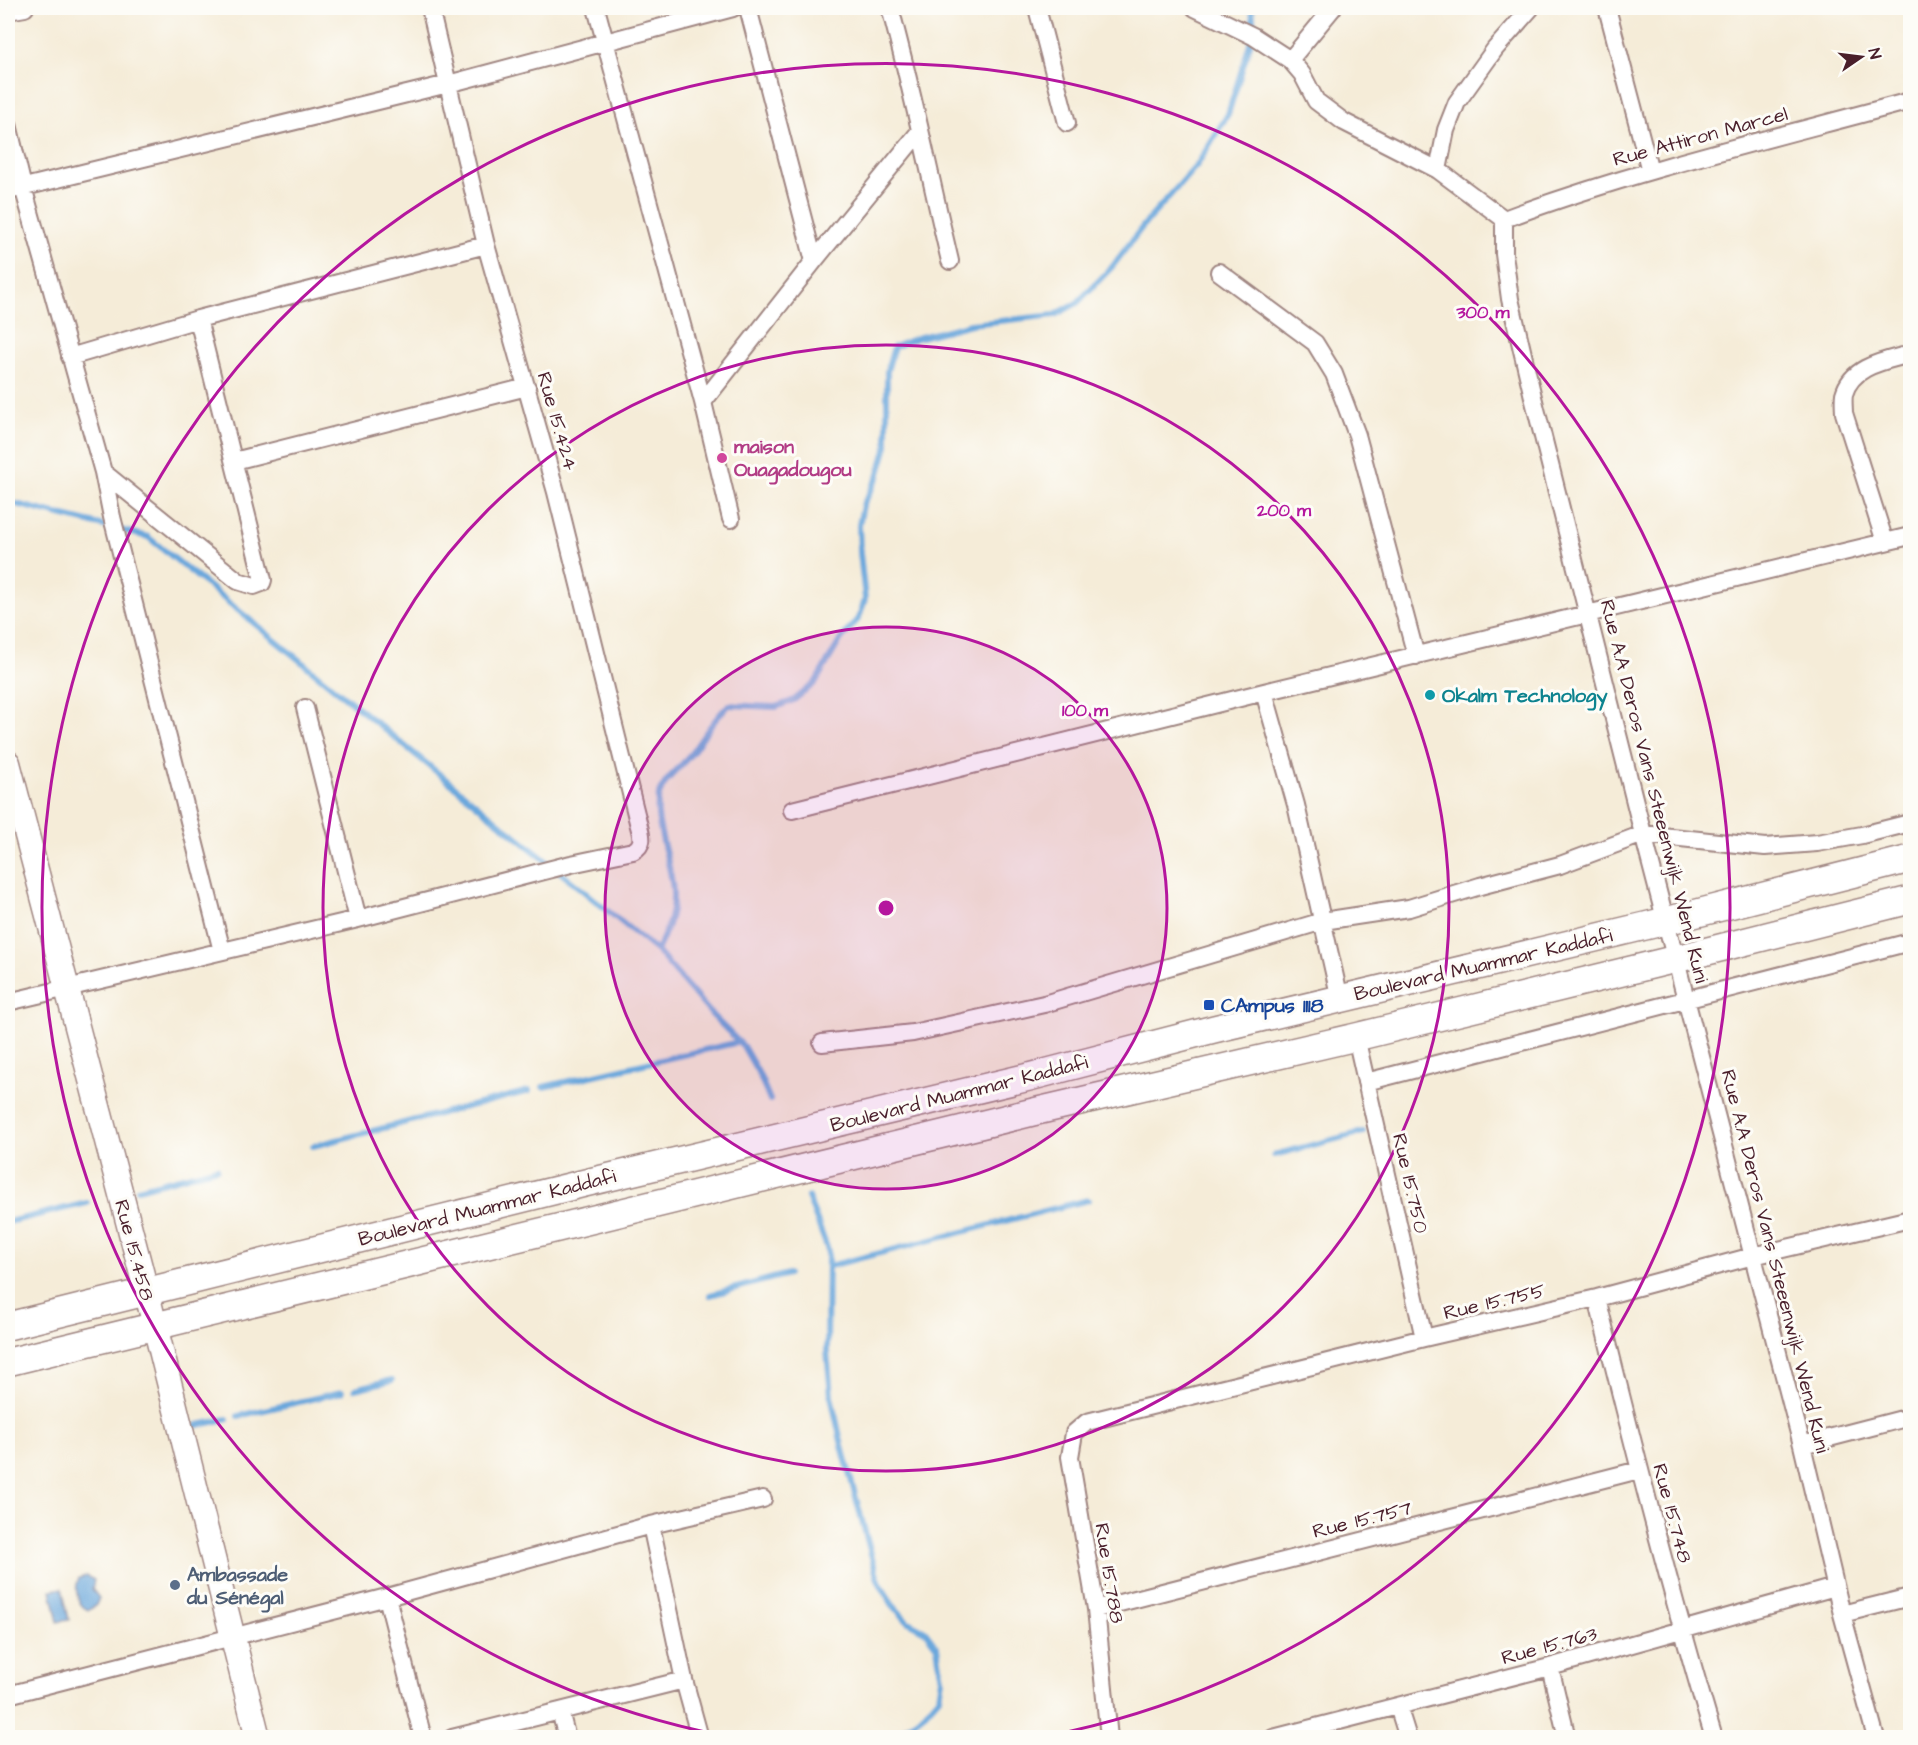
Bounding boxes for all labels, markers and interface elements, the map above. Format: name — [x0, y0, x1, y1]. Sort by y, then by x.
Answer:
north arrow — [1831, 27, 1891, 87]
text: N — [1863, 46, 1886, 61]
street label: Rue Attiron Marcel — [1610, 100, 1791, 174]
text: 300 m — [1455, 300, 1511, 325]
street label: Rue 15.424 — [530, 369, 585, 474]
place label: maison Ouagadougou — [734, 433, 852, 485]
marker: maison Ouagadougou — [715, 451, 729, 465]
text: 200 m — [1256, 498, 1312, 523]
street label: Rue A.A Deros Vans Steeenwijk Wend Kuni — [1593, 597, 1715, 986]
place label: Okalm Technology — [1442, 682, 1607, 711]
marker: Okalm Technology — [1423, 688, 1437, 702]
text: 100 m — [1062, 698, 1109, 723]
centre of rings — [876, 898, 896, 918]
street label: Boulevard Muammar Kaddafi — [1351, 922, 1615, 1008]
place label: CAmpus 1118 — [1221, 992, 1324, 1020]
marker: CAmpus 1118 — [1202, 998, 1216, 1012]
street label: Boulevard Muammar Kaddafi — [828, 1048, 1091, 1140]
street label: Rue A.A Deros Vans Steeenwijk Wend Kuni — [1714, 1067, 1836, 1456]
street label: Rue 15.750 — [1385, 1130, 1435, 1236]
street label: Boulevard Muammar Kaddafi — [356, 1162, 619, 1254]
street label: Rue 15.458 — [107, 1197, 161, 1304]
street label: Rue 15.755 — [1441, 1277, 1548, 1327]
street label: Rue 15.748 — [1645, 1461, 1699, 1566]
street label: Rue 15.757 — [1310, 1494, 1415, 1546]
street label: Rue 15.788 — [1087, 1521, 1131, 1625]
place label: Ambassade du Sénégal — [186, 1561, 288, 1613]
marker: Ambassade du Sénégal — [168, 1578, 182, 1592]
street label: Rue 15.763 — [1498, 1620, 1600, 1672]

